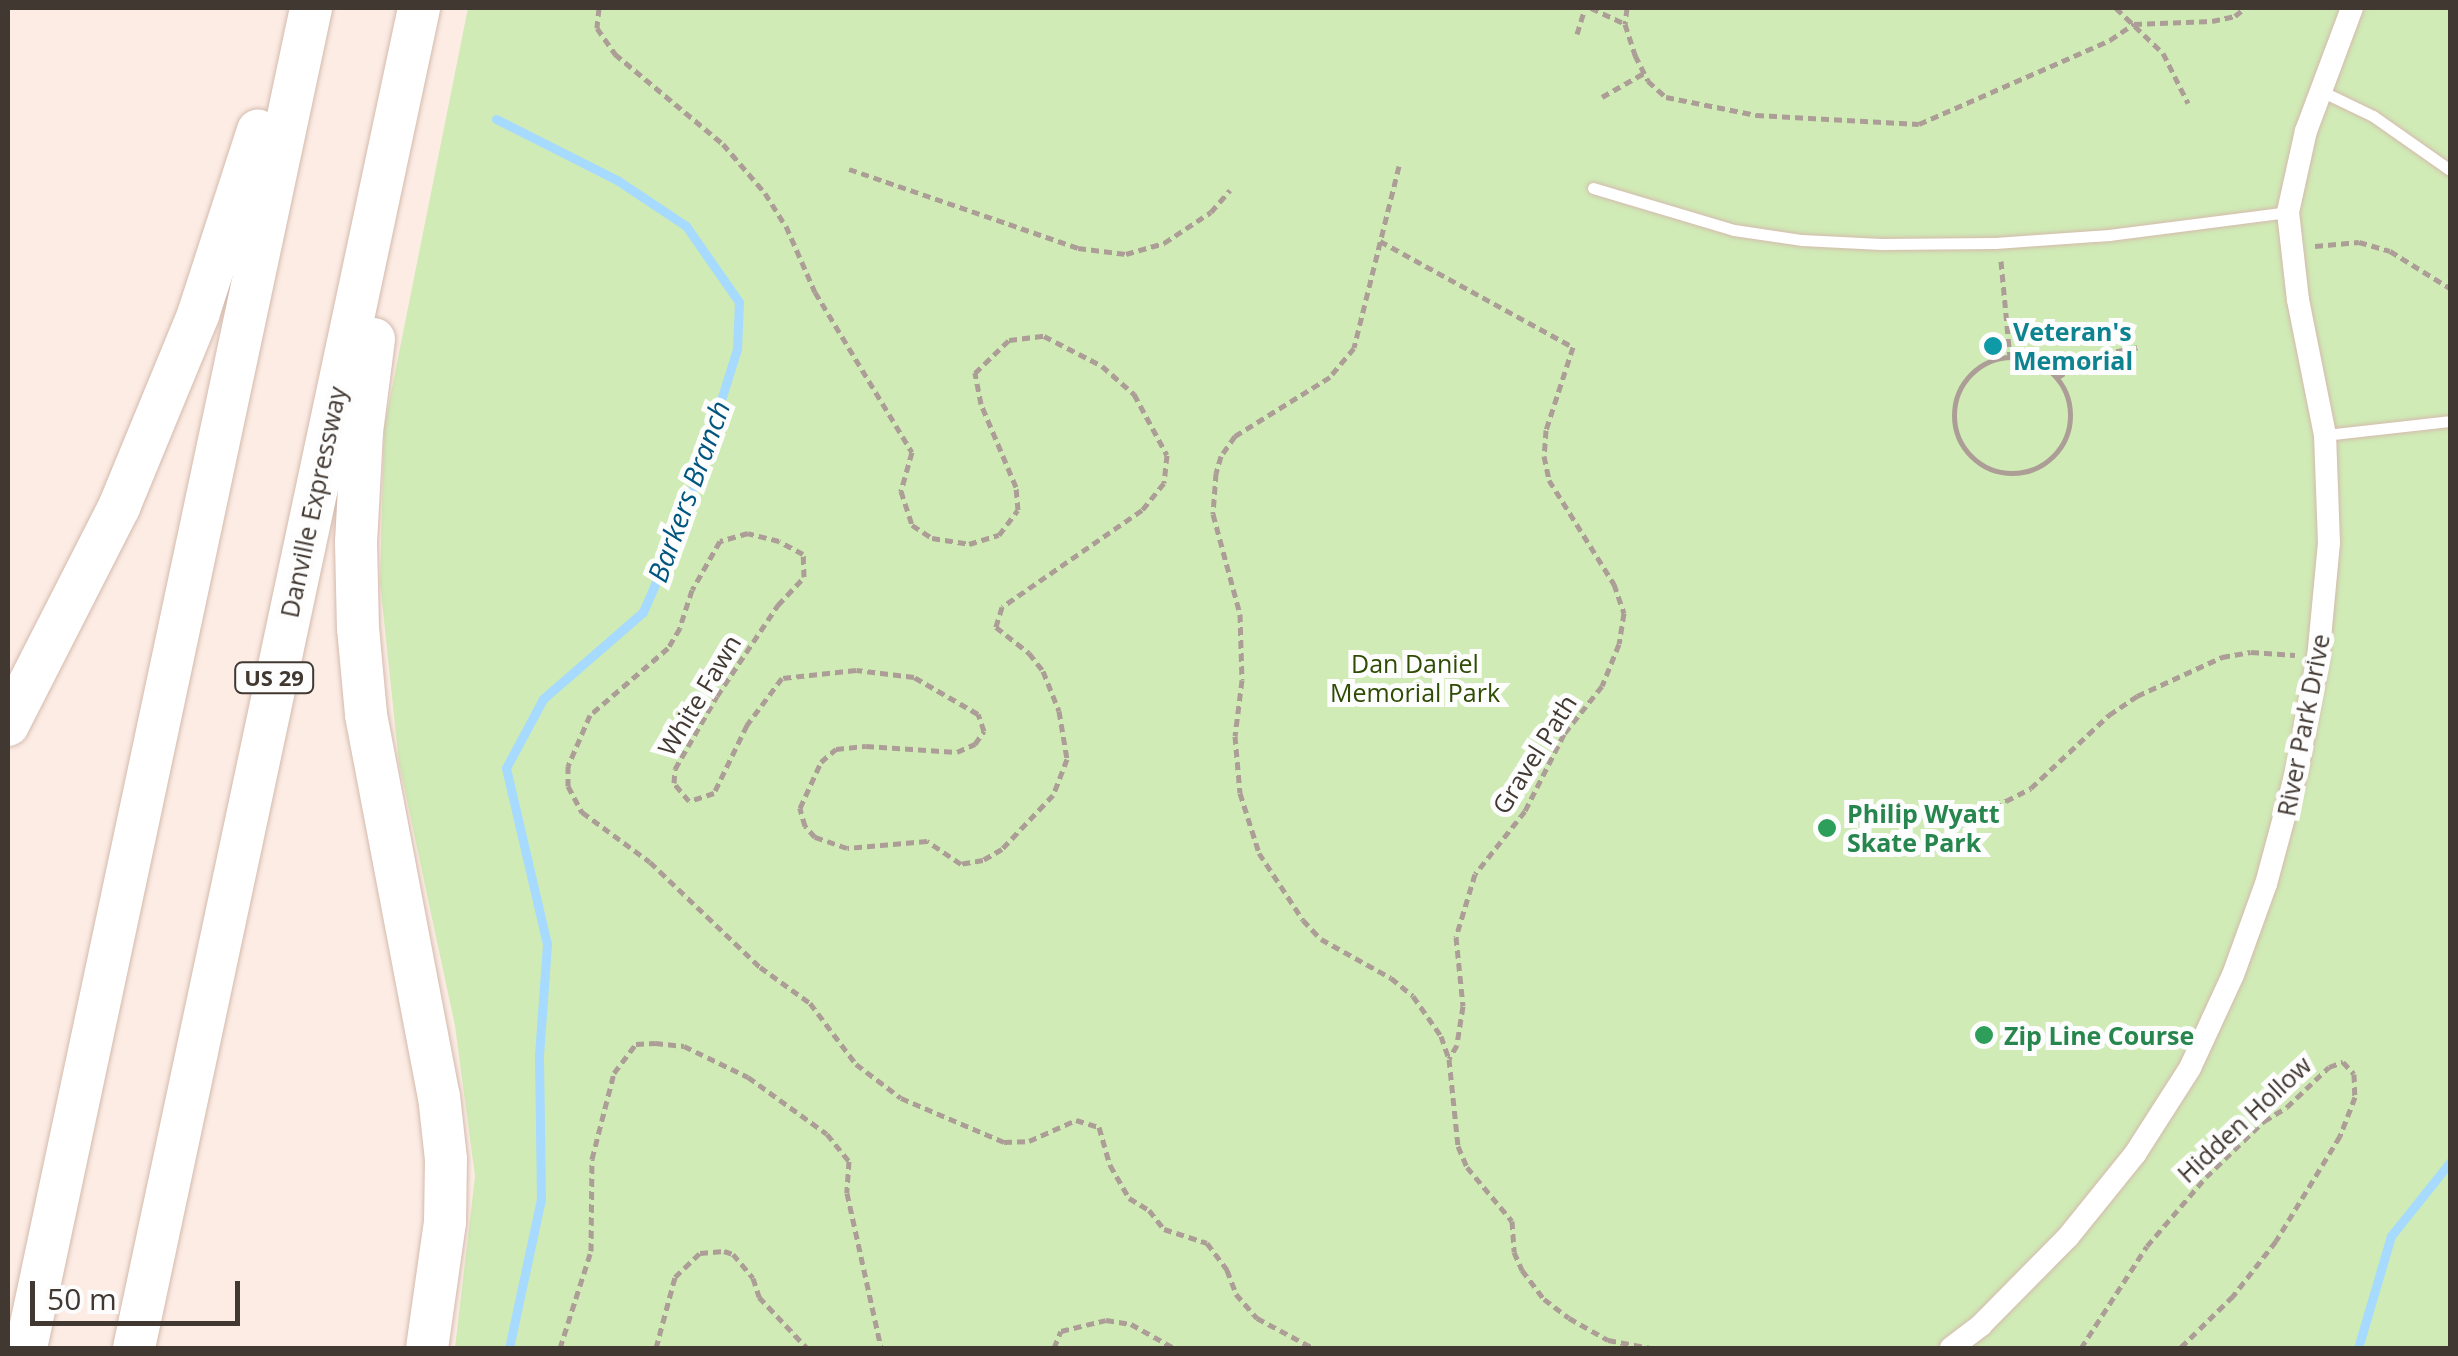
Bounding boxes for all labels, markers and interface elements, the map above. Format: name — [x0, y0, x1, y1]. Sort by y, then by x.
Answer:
place label: Veteran's Memorial — [2013, 317, 2133, 376]
marker: Veteran's Memorial — [1982, 335, 2004, 357]
street label: Danville Expressway — [274, 384, 352, 620]
water label: Barkers Branch — [640, 396, 736, 586]
street label: White Fawn — [651, 629, 747, 761]
street label: River Park Drive — [2271, 631, 2335, 819]
park label: Dan Daniel Memorial Park — [1330, 649, 1500, 708]
road number: US 29 — [234, 661, 314, 695]
street label: Gravel Path — [1486, 689, 1582, 819]
place label: Philip Wyatt Skate Park — [1847, 799, 2000, 858]
marker: Philip Wyatt Skate Park — [1816, 817, 1838, 839]
place label: Zip Line Course — [2004, 1020, 2194, 1050]
marker: Zip Line Course — [1973, 1024, 1995, 1046]
street label: Hidden Hollow — [2171, 1049, 2317, 1189]
scale bar — [35, 1261, 245, 1323]
text: 50 m — [47, 1278, 117, 1319]

